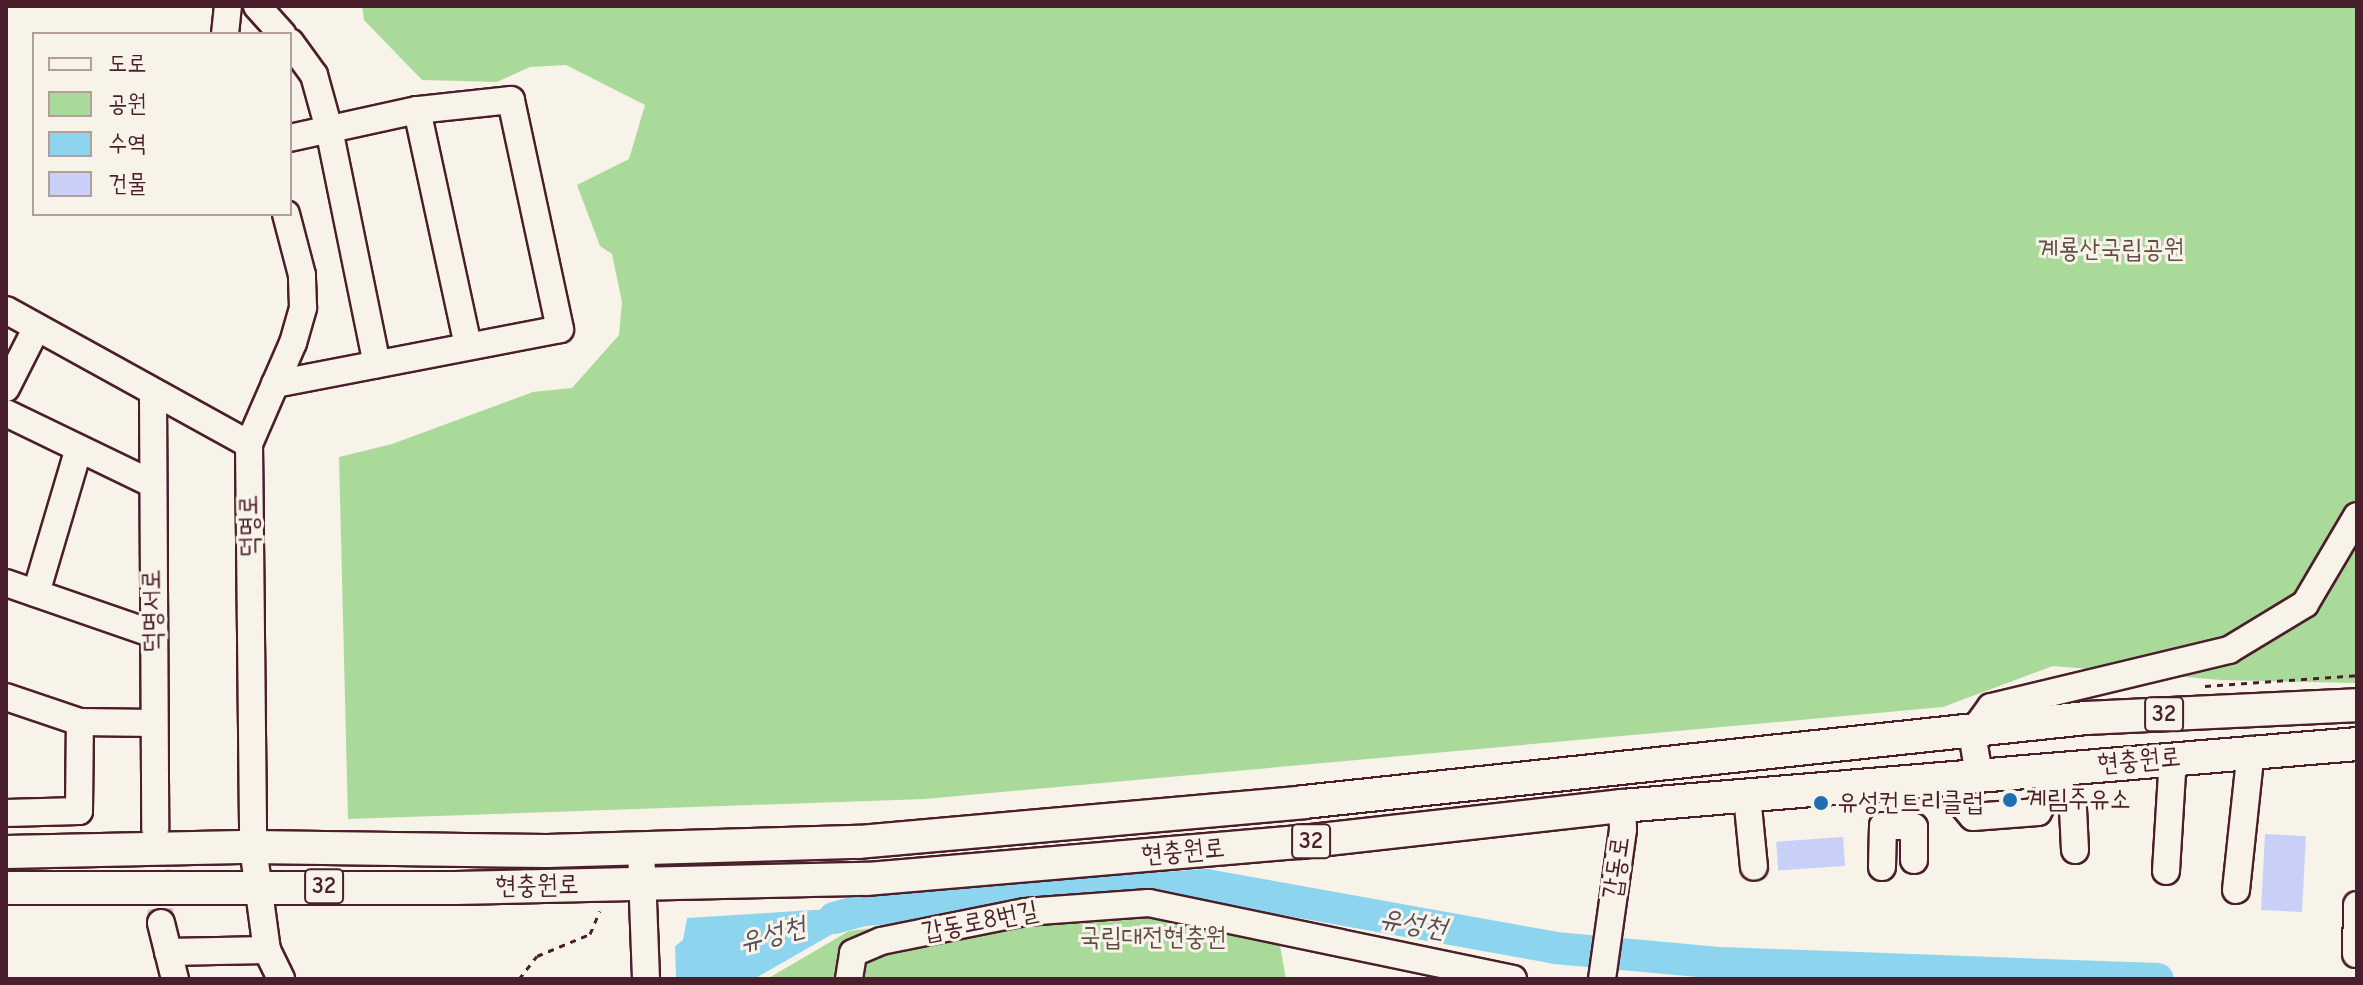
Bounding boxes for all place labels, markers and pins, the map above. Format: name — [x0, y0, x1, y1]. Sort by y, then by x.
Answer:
place label: 계림주유소 — [2026, 784, 2131, 816]
place label: 유성컨트리클럽 — [1837, 787, 1983, 819]
marker: 계림주유소 — [2001, 791, 2019, 809]
marker: 유성컨트리클럽 — [1812, 794, 1830, 812]

